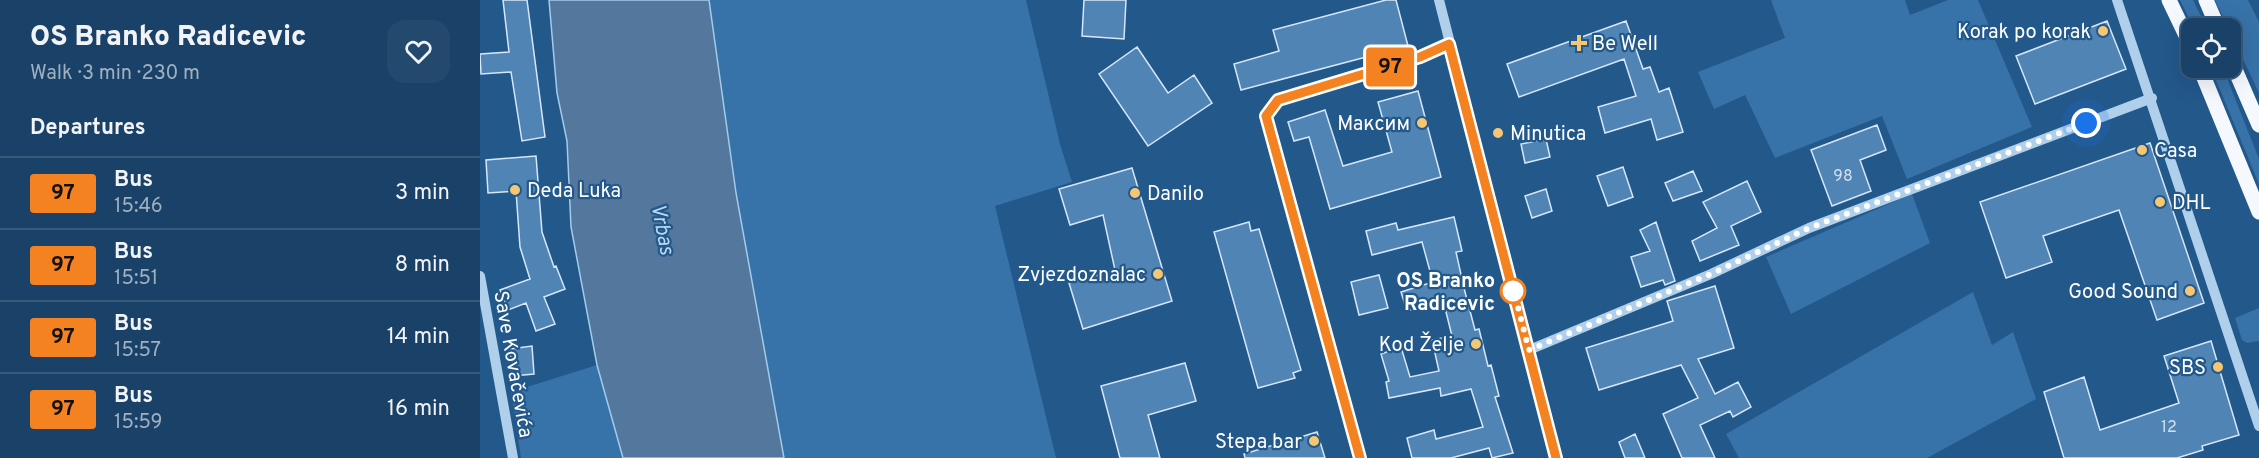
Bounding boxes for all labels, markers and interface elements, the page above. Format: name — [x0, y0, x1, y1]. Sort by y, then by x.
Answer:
map controls — [2181, 18, 2241, 78]
button: locate — [2181, 18, 2241, 78]
text: OS Branko Radicevic — [30, 20, 307, 56]
button: heart — [387, 20, 450, 83]
place label: Korak po korak — [1957, 20, 2091, 46]
marker: Korak po korak — [2096, 24, 2110, 38]
place label: Be Well — [1592, 32, 1658, 58]
marker: Be Well — [1570, 34, 1588, 52]
line badge: 97 — [1363, 48, 1417, 86]
text: 97 — [1378, 54, 1402, 81]
text: Walk · 3 min · 230 m — [30, 61, 200, 87]
your location — [2071, 108, 2101, 138]
place label: Максим — [1337, 112, 1410, 138]
text: Departures — [30, 115, 146, 142]
marker: Максим — [1415, 116, 1429, 130]
place label: Minutica — [1510, 122, 1586, 148]
marker: Minutica — [1491, 126, 1505, 140]
place label: Casa — [2154, 139, 2197, 165]
marker: Casa — [2135, 143, 2149, 157]
text: Bus — [114, 167, 153, 194]
house number: 98 — [1833, 167, 1853, 187]
place label: Deda Luka — [527, 179, 621, 205]
text: 97 — [51, 180, 75, 207]
text: 3 min — [395, 180, 450, 207]
place label: Danilo — [1147, 182, 1204, 208]
marker: Deda Luka — [508, 183, 522, 197]
marker: Danilo — [1128, 186, 1142, 200]
place label: DHL — [2172, 191, 2211, 217]
text: 15:46 — [114, 194, 163, 220]
marker: DHL — [2153, 195, 2167, 209]
water label: Vrbas — [643, 201, 680, 258]
text: Bus — [114, 239, 153, 266]
text: 97 — [51, 252, 75, 279]
text: 8 min — [395, 252, 450, 279]
place label: Zvjezdoznalac — [1017, 263, 1146, 289]
text: 15:51 — [114, 266, 158, 292]
marker: Zvjezdoznalac — [1151, 267, 1165, 281]
place label: OS Branko Radicevic — [1396, 269, 1495, 318]
marker: OS Branko Radicevic — [1500, 278, 1526, 304]
place label: Good Sound — [2068, 280, 2178, 306]
marker: Good Sound — [2183, 284, 2197, 298]
street label: Save Kovačevića — [486, 289, 538, 440]
text: Bus — [114, 311, 153, 338]
text: 97 — [51, 324, 75, 351]
text: 14 min — [387, 324, 450, 351]
place label: Kod Želje — [1379, 331, 1464, 359]
marker: Kod Želje — [1469, 337, 1483, 351]
text: 15:57 — [114, 338, 161, 364]
place label: SBS — [2169, 356, 2206, 382]
marker: SBS — [2211, 360, 2225, 374]
text: Bus — [114, 383, 153, 410]
text: 97 — [51, 396, 75, 423]
text: 16 min — [387, 396, 450, 423]
text: 15:59 — [114, 410, 163, 436]
house number: 12 — [2161, 418, 2177, 438]
place label: Stepa bar — [1215, 430, 1302, 456]
marker: Stepa bar — [1307, 434, 1321, 448]

